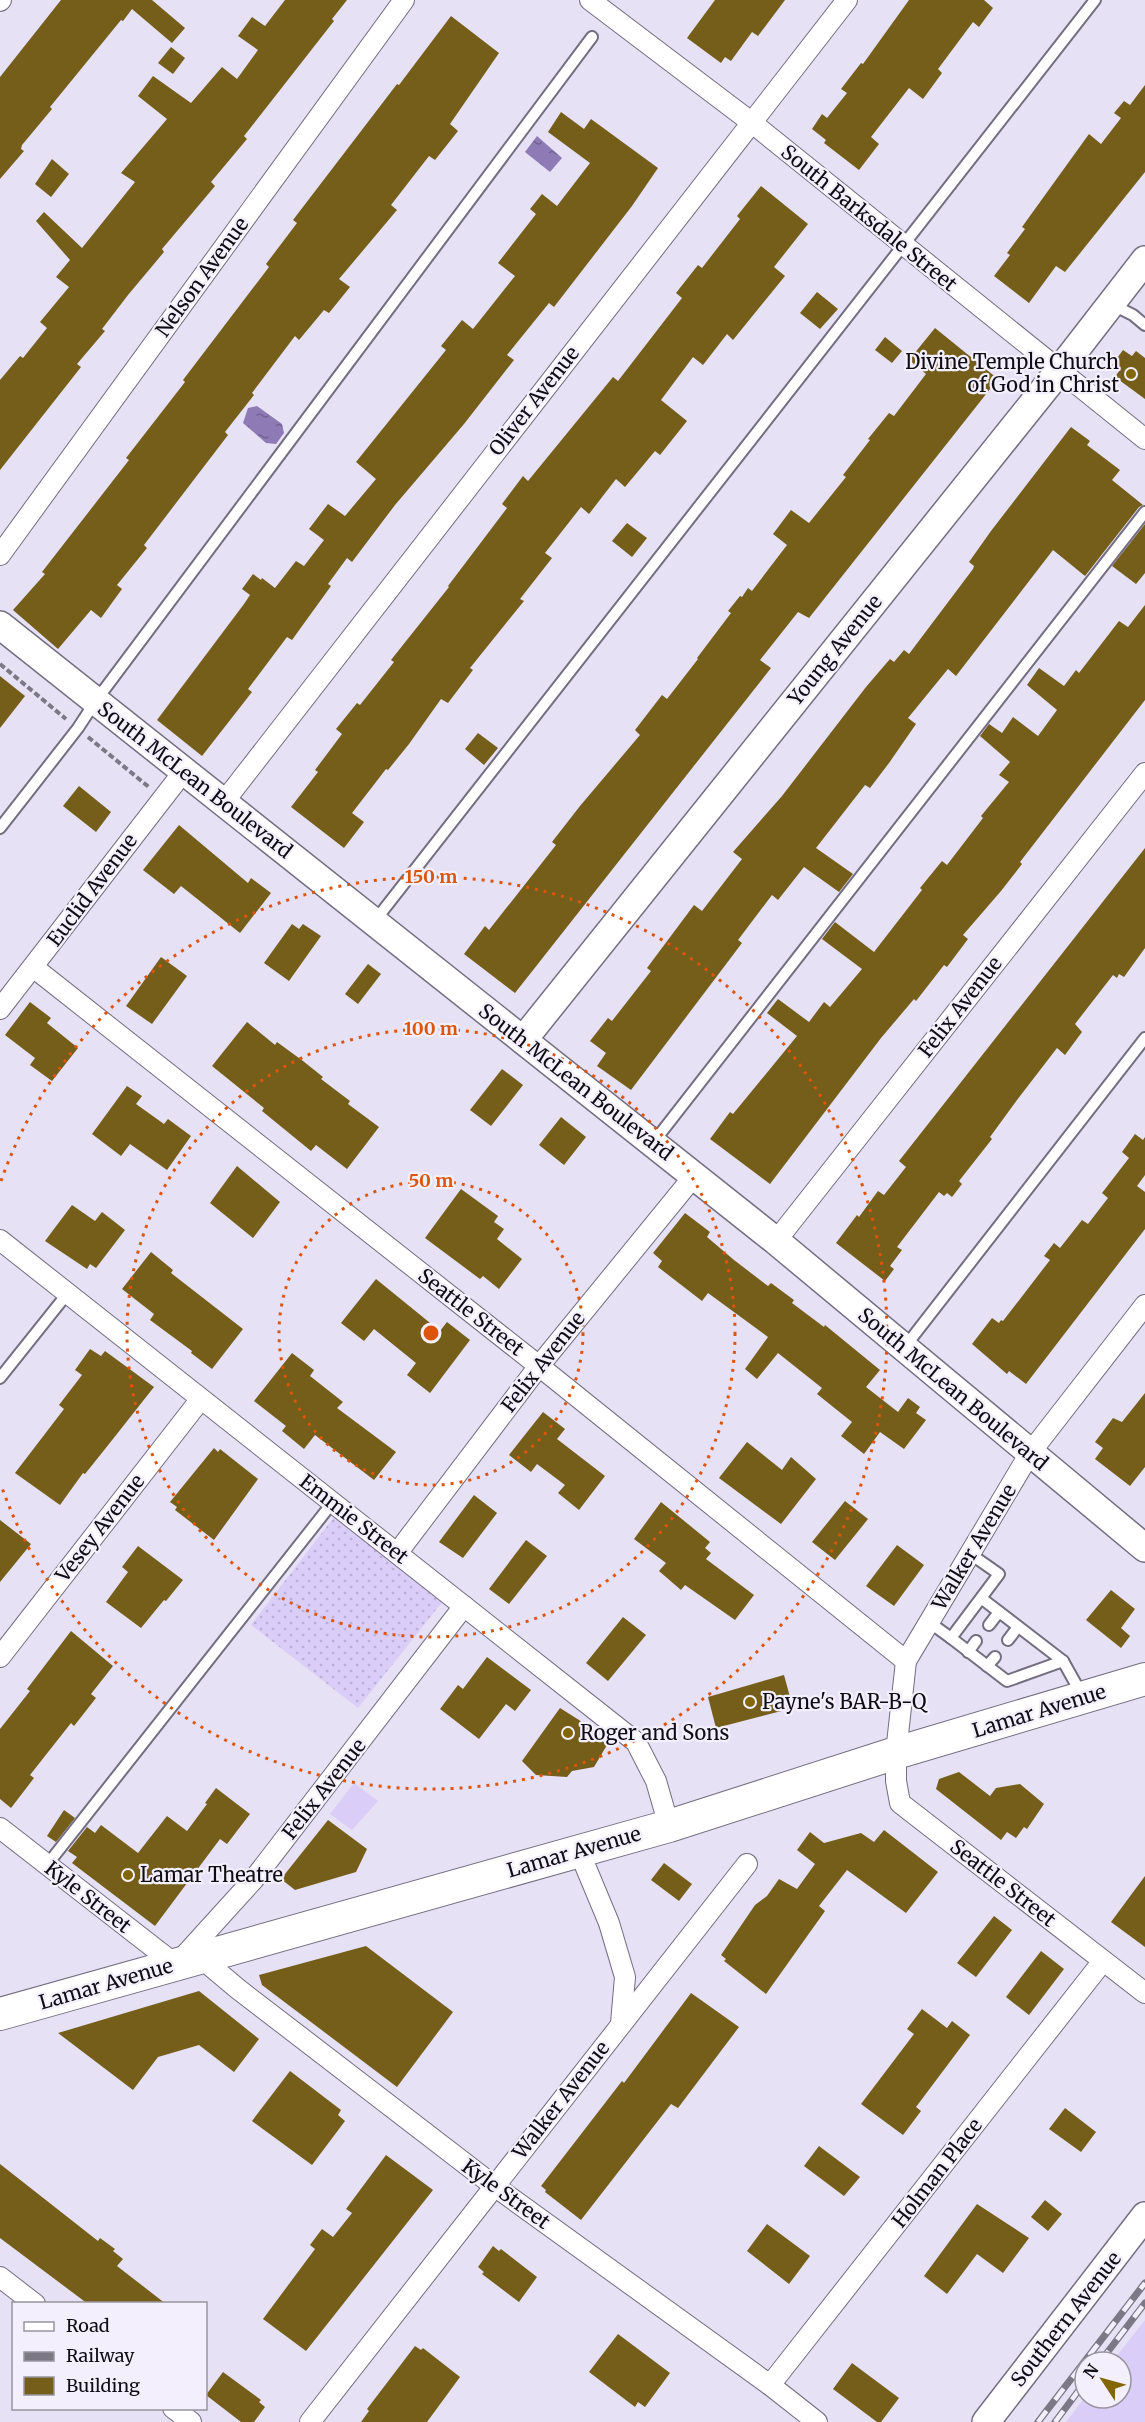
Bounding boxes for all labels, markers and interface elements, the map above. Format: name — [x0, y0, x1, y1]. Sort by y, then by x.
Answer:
street label: South Barksdale Street — [776, 139, 962, 296]
street label: Nelson Avenue — [150, 212, 253, 341]
street label: Oliver Avenue — [483, 341, 584, 460]
place label: Divine Temple Church of God in Christ — [905, 349, 1119, 397]
marker: Divine Temple Church of God in Christ — [1124, 367, 1138, 381]
street label: Young Avenue — [782, 589, 887, 711]
street label: South McLean Boulevard — [93, 696, 298, 863]
street label: Euclid Avenue — [41, 828, 142, 951]
text: 150 m — [405, 865, 457, 888]
street label: Felix Avenue — [912, 951, 1007, 1062]
street label: South McLean Boulevard — [474, 998, 679, 1165]
text: 100 m — [404, 1017, 458, 1040]
text: 50 m — [409, 1169, 453, 1192]
street label: Seattle Street — [413, 1263, 529, 1361]
street label: South McLean Boulevard — [853, 1302, 1053, 1475]
street label: Felix Avenue — [495, 1306, 590, 1417]
centre of rings — [421, 1323, 441, 1343]
street label: Emmie Street — [295, 1468, 414, 1569]
street label: Vesey Avenue — [49, 1469, 149, 1587]
street label: Walker Avenue — [926, 1479, 1021, 1615]
street label: Lamar Avenue — [969, 1678, 1109, 1743]
place label: Payne's BAR-B-Q — [762, 1689, 928, 1714]
marker: Payne's BAR-B-Q — [743, 1695, 757, 1709]
place label: Roger and Sons — [580, 1720, 729, 1745]
marker: Roger and Sons — [561, 1726, 575, 1740]
street label: Felix Avenue — [276, 1733, 371, 1844]
street label: Lamar Avenue — [504, 1820, 644, 1883]
street label: Seattle Street — [945, 1834, 1061, 1932]
street label: Kyle Street — [40, 1855, 137, 1938]
place label: Lamar Theatre — [140, 1862, 283, 1887]
marker: Lamar Theatre — [121, 1868, 135, 1882]
street label: Lamar Avenue — [36, 1952, 176, 2015]
street label: Walker Avenue — [506, 2036, 614, 2164]
street label: Holman Place — [886, 2113, 987, 2232]
street label: Kyle Street — [457, 2153, 555, 2234]
street label: Southern Avenue — [1005, 2246, 1126, 2391]
legend — [12, 2302, 207, 2410]
text: Road — [66, 2314, 110, 2337]
text: Railway — [66, 2344, 135, 2367]
north arrow — [1073, 2350, 1133, 2410]
text: N — [1079, 2360, 1103, 2382]
text: Building — [66, 2374, 140, 2397]

